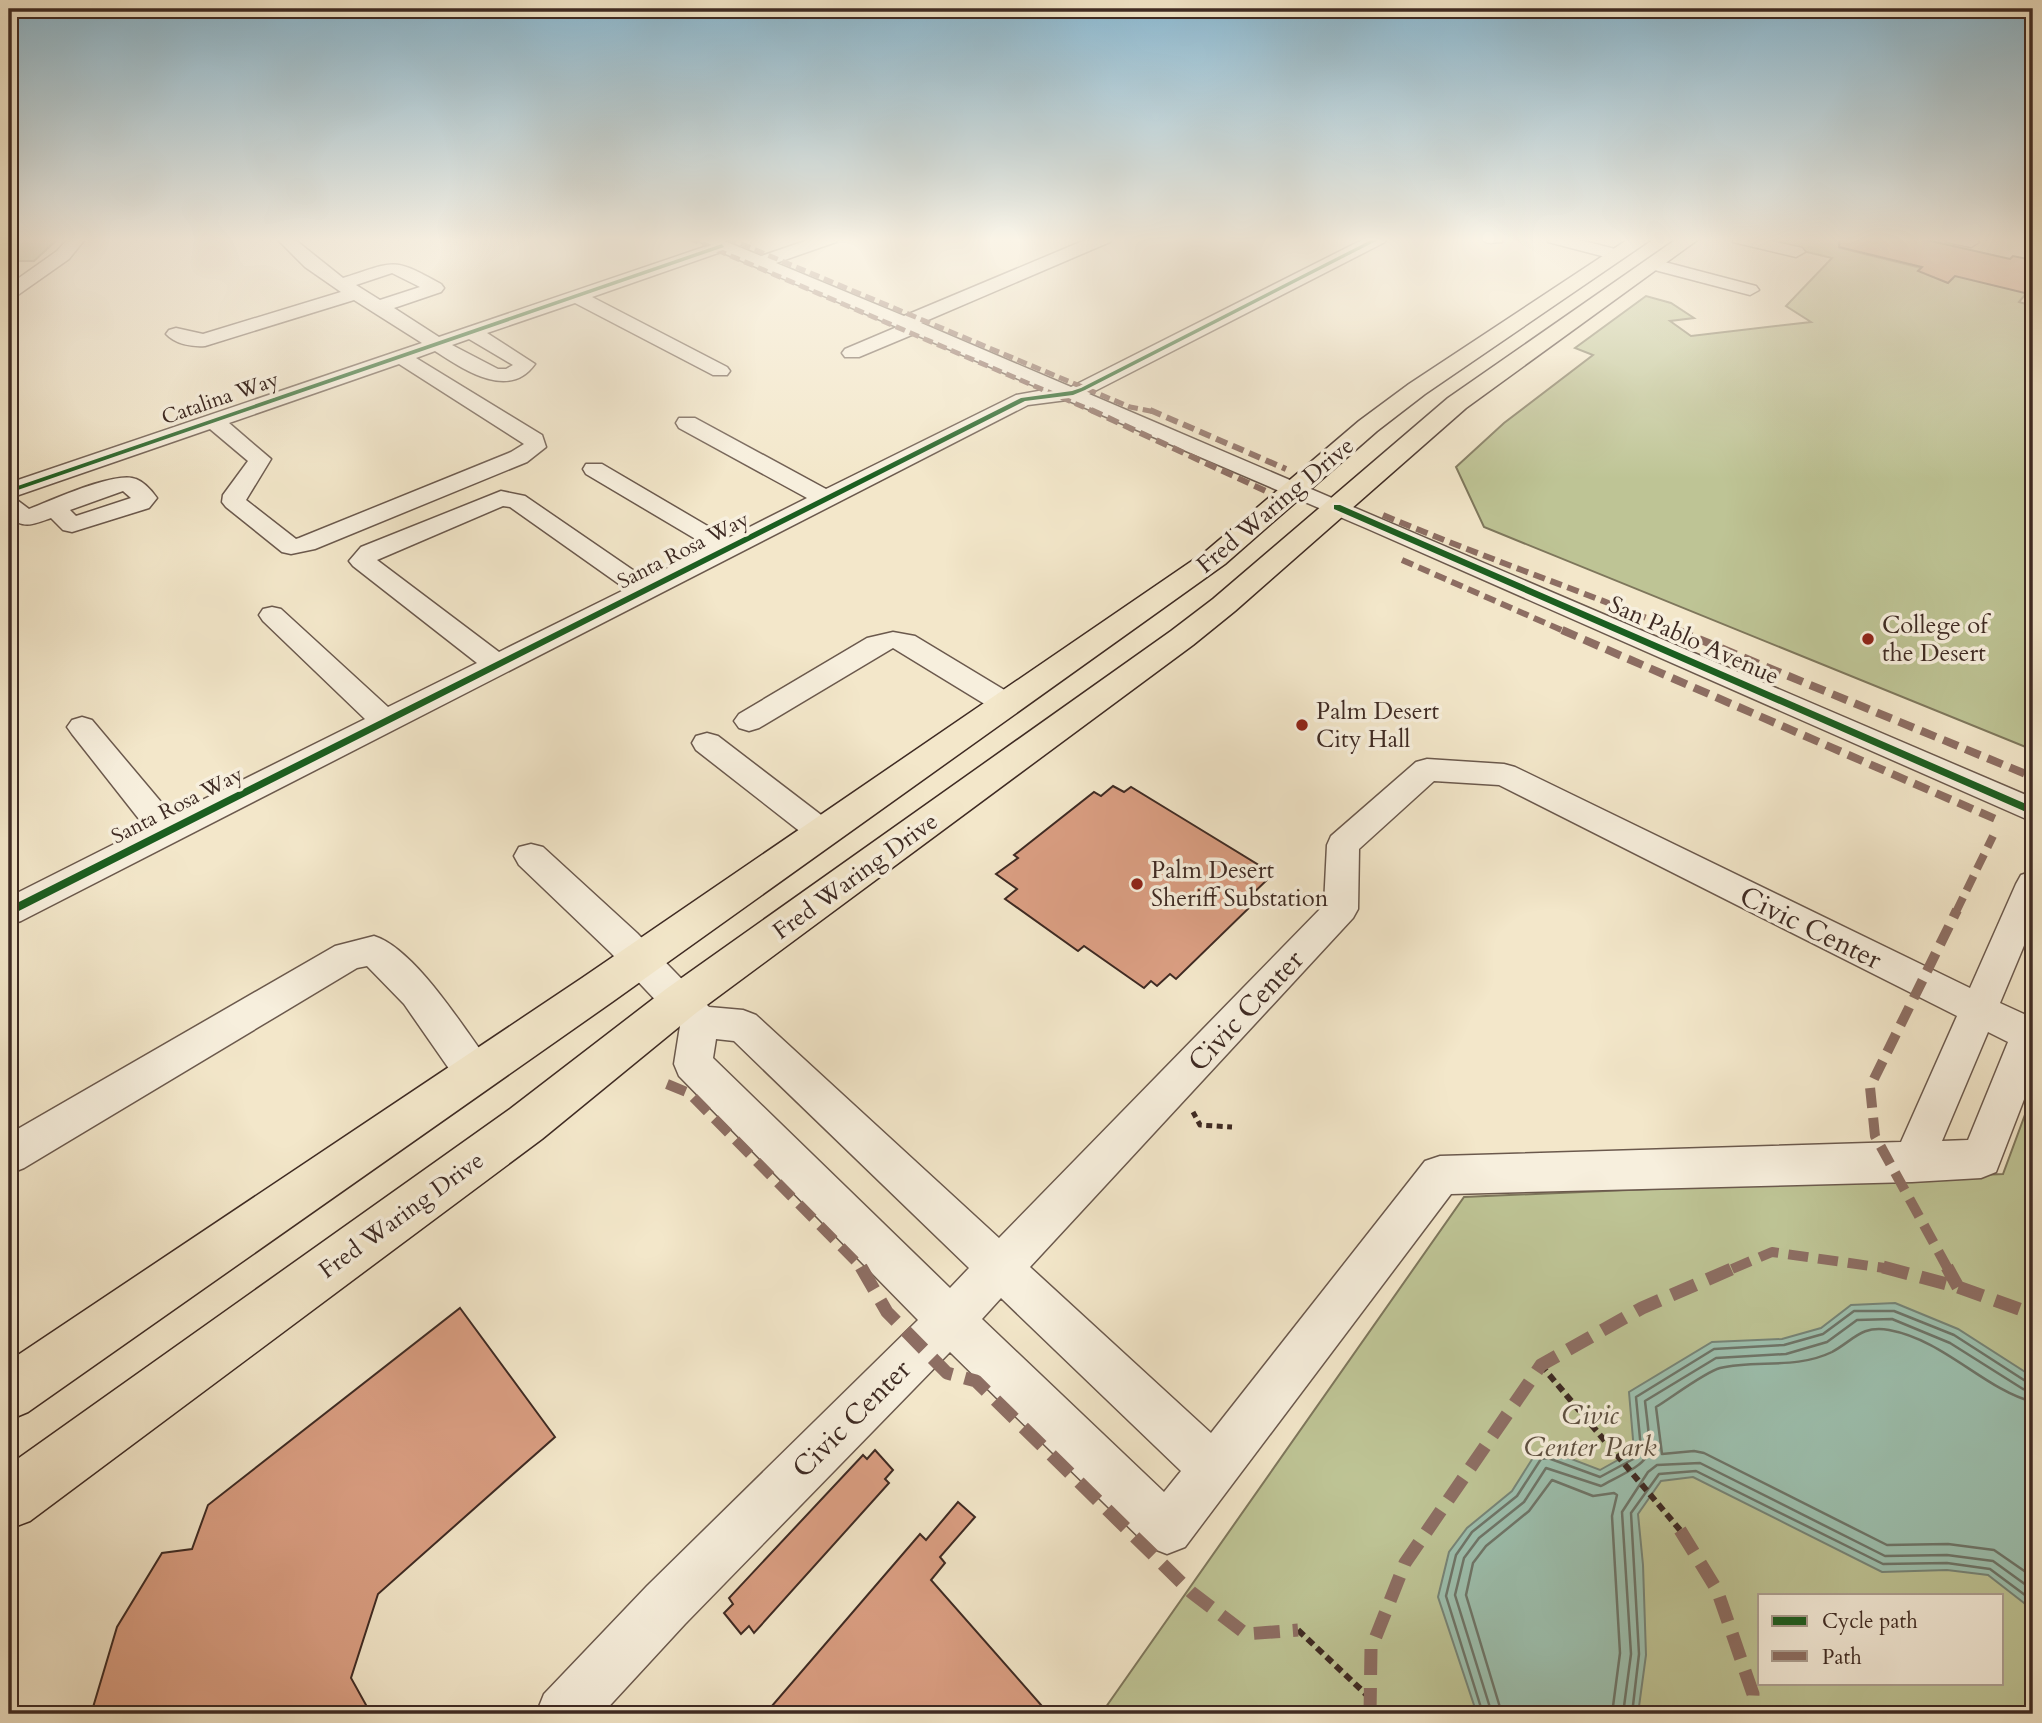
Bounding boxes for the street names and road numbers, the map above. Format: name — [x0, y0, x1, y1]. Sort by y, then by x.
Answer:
street label: Catalina Way — [158, 365, 283, 432]
street label: Fred Waring Drive — [1189, 430, 1361, 581]
street label: Santa Rosa Way — [613, 505, 754, 596]
street label: San Pablo Avenue — [1603, 588, 1784, 693]
street label: Santa Rosa Way — [107, 760, 248, 851]
street label: Fred Waring Drive — [766, 805, 944, 948]
street label: Civic Center — [1733, 877, 1889, 979]
street label: Civic Center — [1180, 941, 1312, 1080]
street label: Fred Waring Drive — [312, 1144, 490, 1287]
street label: Civic Center — [784, 1350, 920, 1486]

